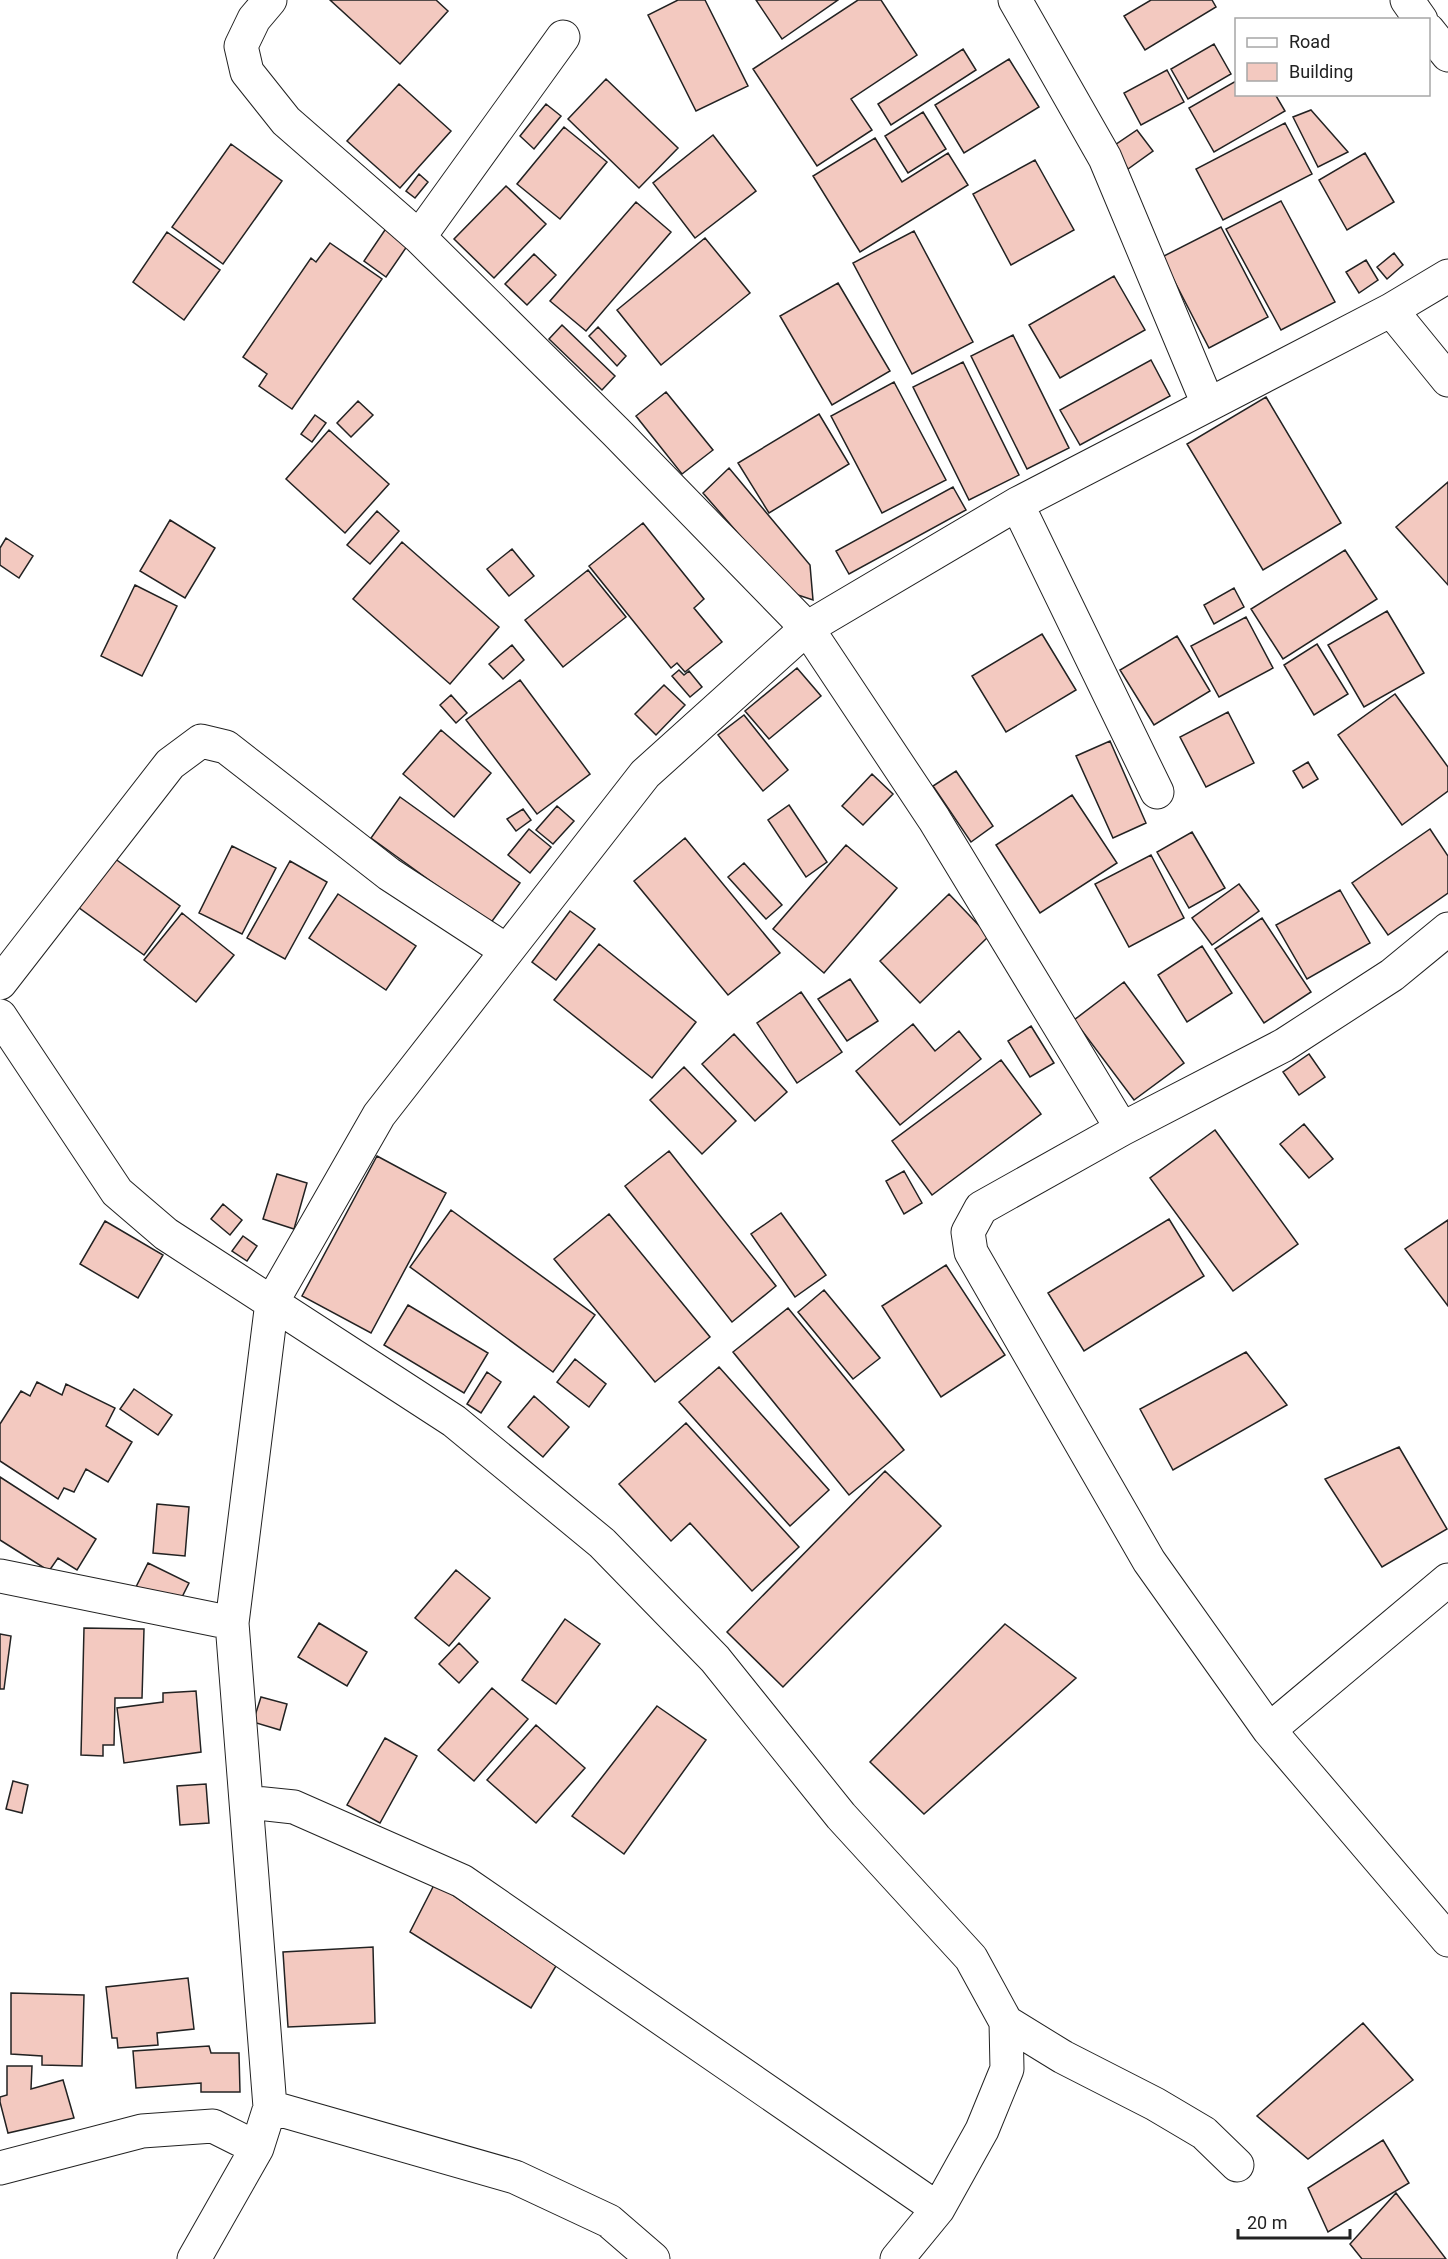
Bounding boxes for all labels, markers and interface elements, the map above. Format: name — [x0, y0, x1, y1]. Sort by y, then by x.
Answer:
legend — [1235, 18, 1430, 96]
text: Road — [1289, 31, 1330, 52]
text: Building — [1289, 61, 1353, 82]
scale bar — [1238, 2202, 1350, 2240]
text: 20 m — [1247, 2212, 1287, 2233]

